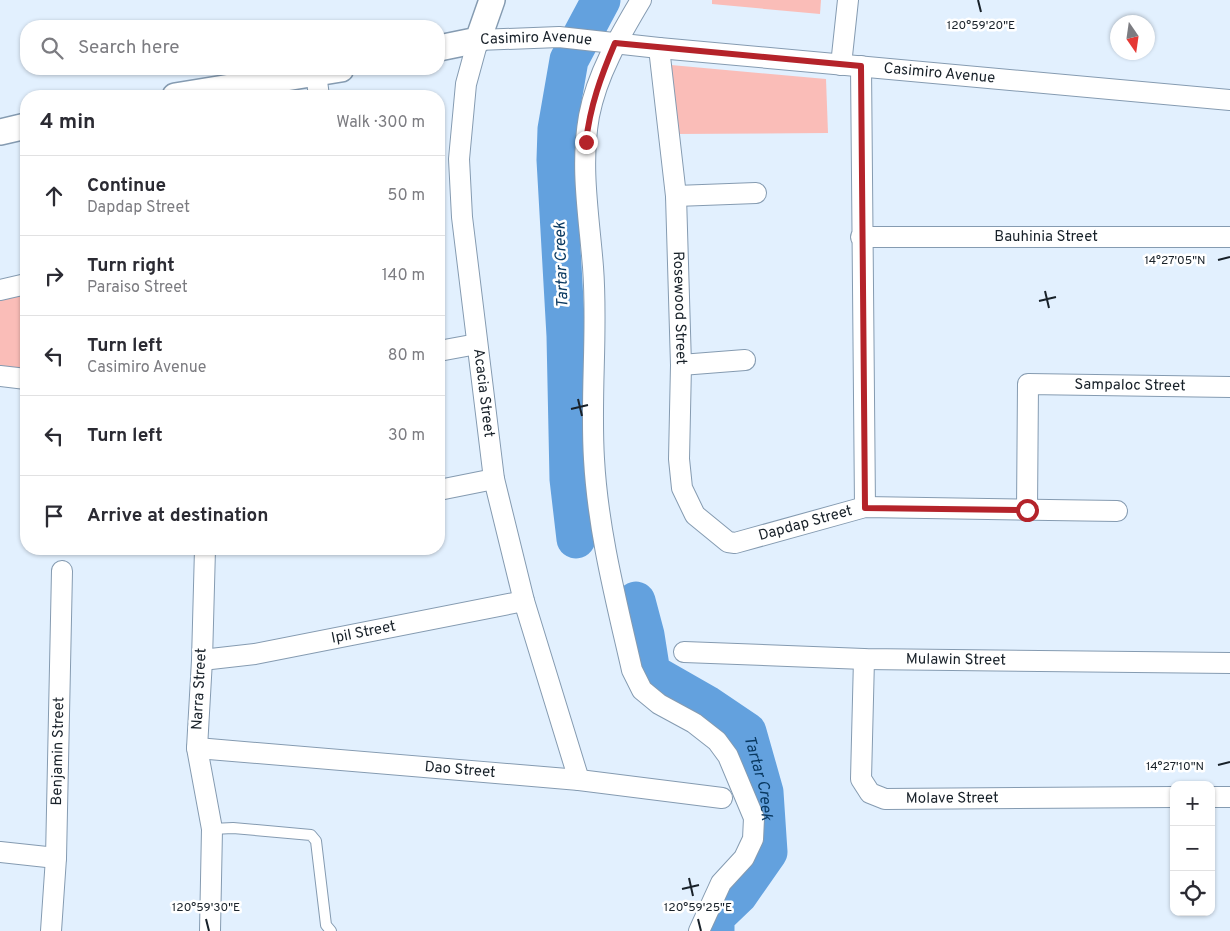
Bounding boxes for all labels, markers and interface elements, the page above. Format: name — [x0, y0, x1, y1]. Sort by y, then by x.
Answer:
north arrow — [1110, 15, 1155, 60]
text: 120°59'20"E — [947, 18, 1015, 34]
search box — [20, 20, 445, 75]
street label: Casimiro Avenue — [480, 27, 593, 50]
icon: search — [38, 34, 66, 62]
text: Search here — [78, 36, 180, 60]
street label: Casimiro Avenue — [883, 59, 996, 88]
text: 4 min — [40, 109, 96, 136]
text: Walk · 300 m — [336, 113, 425, 133]
route end — [575, 131, 598, 154]
text: Continue — [87, 174, 166, 198]
icon: ahead — [40, 182, 68, 210]
text: 50 m — [388, 186, 425, 206]
text: Dapdap Street — [87, 198, 190, 218]
water label: Tartar Creek — [550, 221, 574, 309]
street label: Bauhinia Street — [994, 228, 1098, 247]
street label: Rosewood Street — [668, 251, 690, 365]
text: 14°27'05"N — [1144, 253, 1206, 269]
text: Turn right — [87, 254, 175, 278]
icon: right — [40, 262, 68, 290]
text: 140 m — [382, 266, 425, 286]
text: Paraiso Street — [87, 278, 188, 298]
text: Turn left — [87, 334, 163, 358]
icon: left — [40, 342, 68, 370]
text: 80 m — [388, 346, 425, 366]
street label: Acacia Street — [468, 347, 498, 439]
text: Casimiro Avenue — [87, 358, 206, 378]
street label: Sampaloc Street — [1074, 375, 1186, 396]
icon: left — [40, 422, 68, 450]
text: Turn left — [87, 424, 163, 448]
text: 30 m — [388, 426, 425, 446]
route start — [1016, 499, 1039, 522]
street label: Dapdap Street — [756, 501, 855, 546]
icon: arrive — [40, 502, 68, 530]
text: Arrive at destination — [87, 504, 268, 528]
street label: Ipil Street — [330, 617, 397, 648]
street label: Narra Street — [188, 647, 212, 731]
street label: Mulawin Street — [906, 650, 1006, 670]
street label: Benjamin Street — [48, 697, 69, 806]
water label: Tartar Creek — [739, 733, 776, 822]
street label: Dao Street — [424, 758, 496, 782]
text: 14°27'10"N — [1146, 759, 1204, 775]
map controls — [1170, 781, 1215, 916]
button: + — [1170, 781, 1215, 826]
street label: Molave Street — [906, 789, 999, 808]
button: − — [1170, 826, 1215, 871]
button: locate — [1170, 871, 1215, 916]
text: 120°59'30"E — [172, 900, 240, 916]
text: 120°59'25"E — [664, 900, 732, 916]

